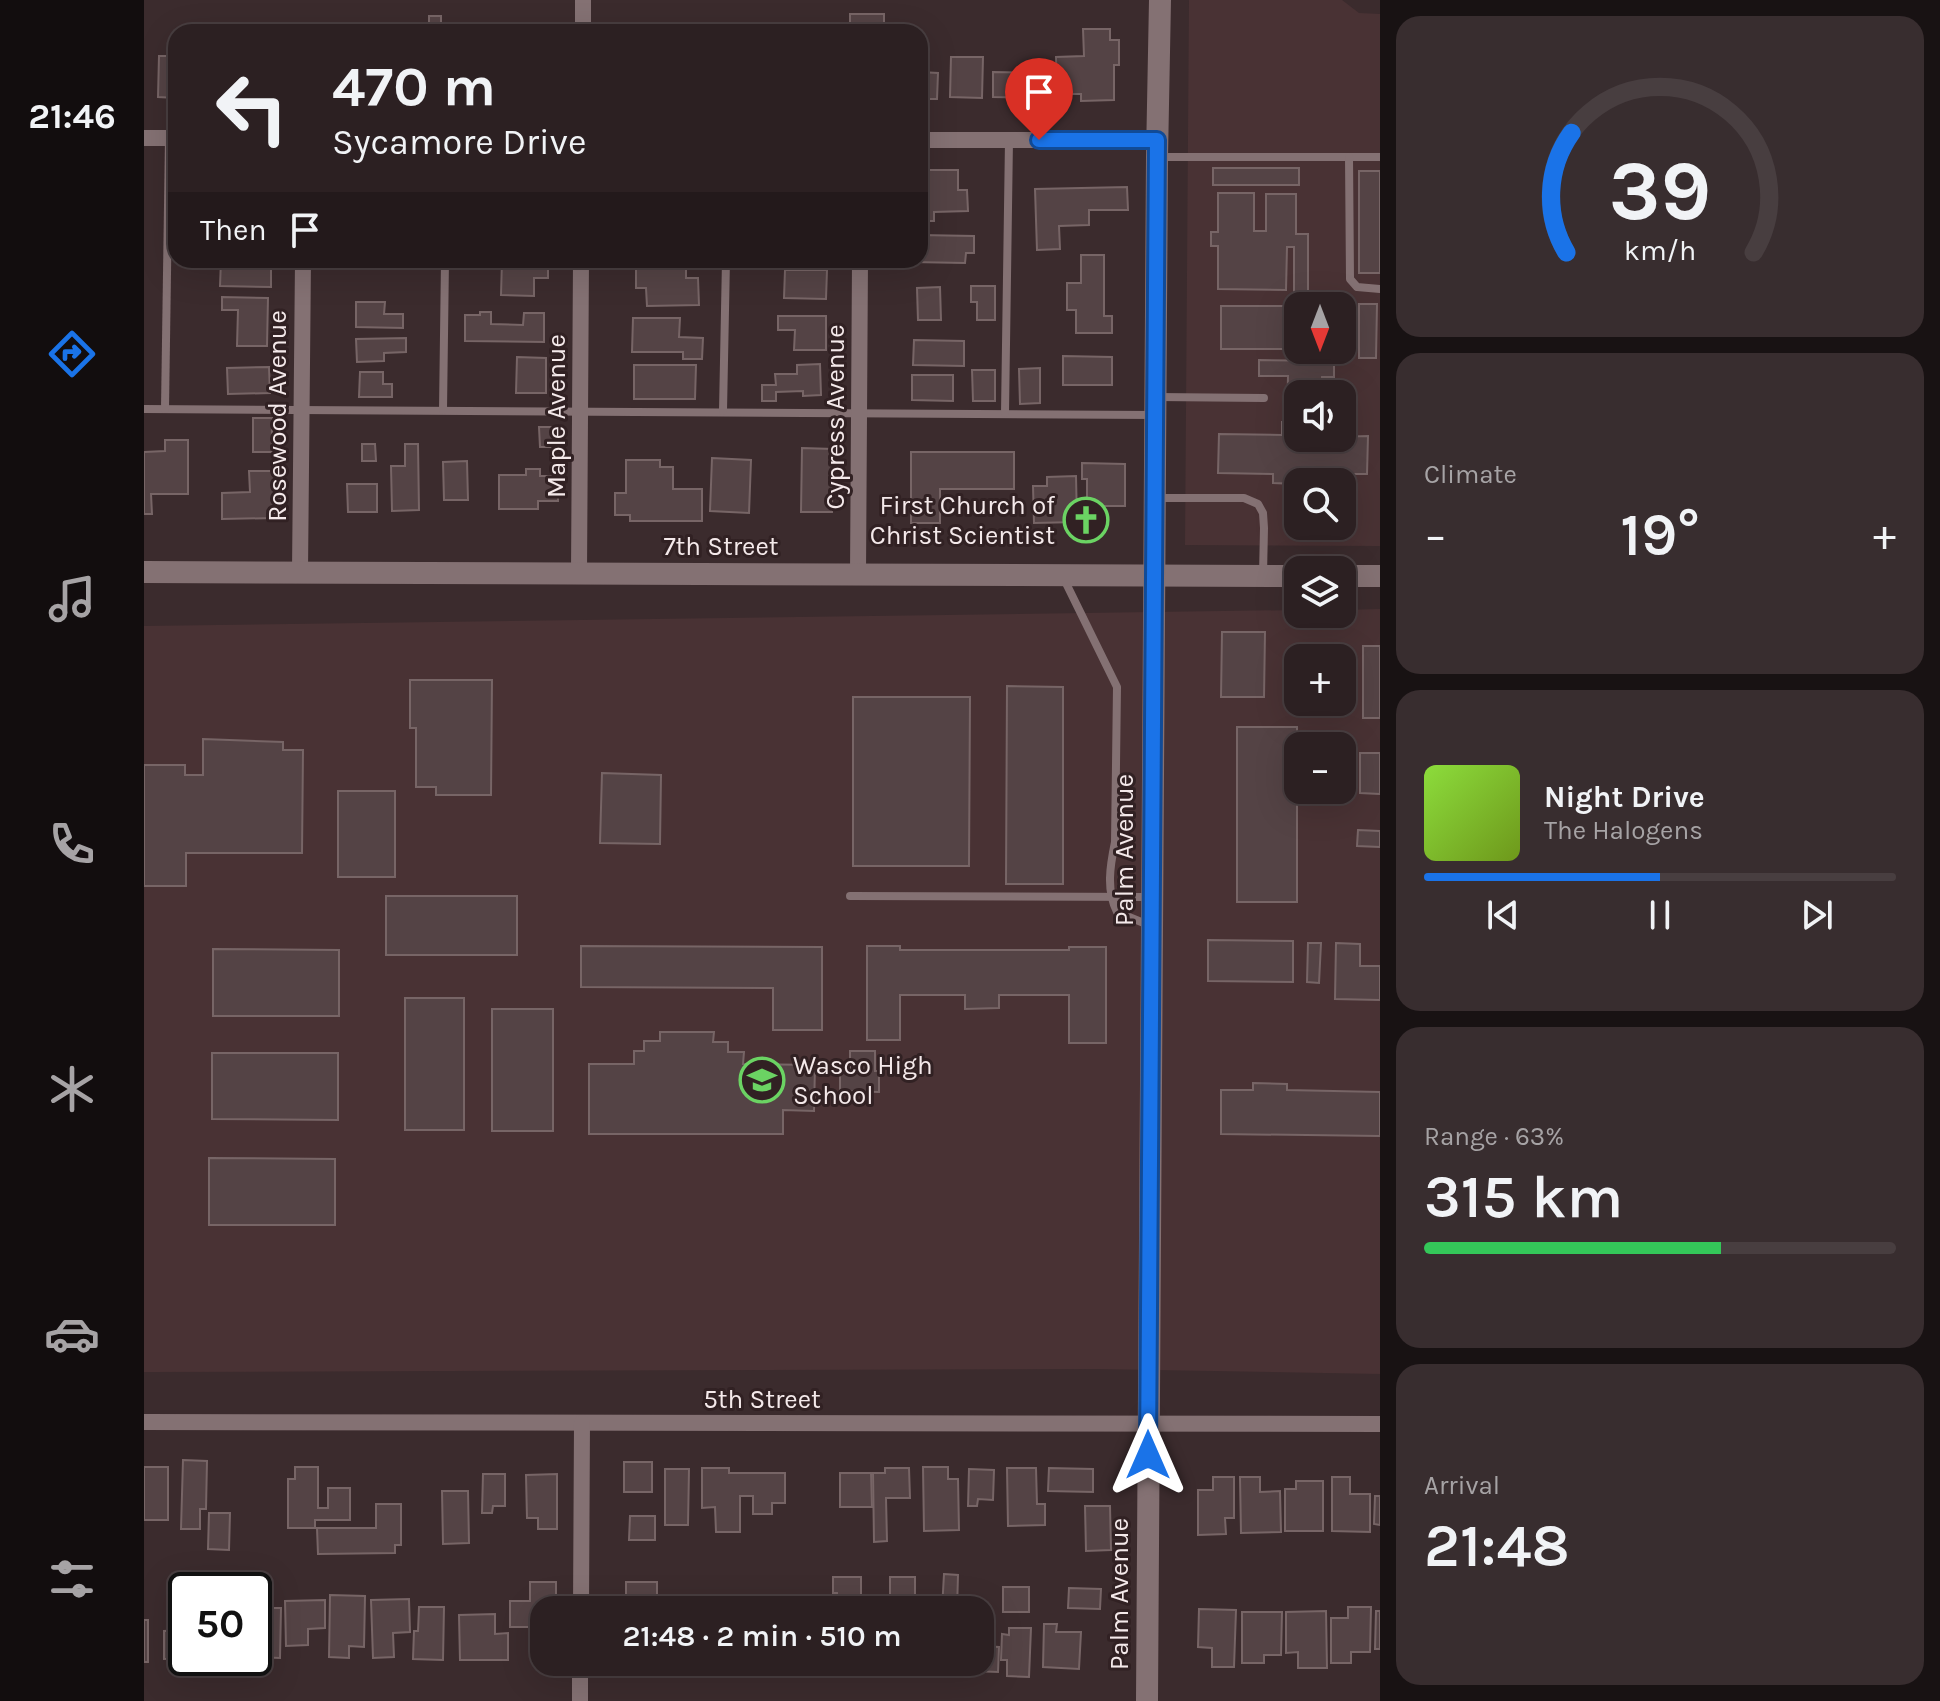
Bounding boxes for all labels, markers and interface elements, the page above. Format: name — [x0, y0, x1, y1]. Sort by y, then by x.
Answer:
text: 470 m — [332, 54, 496, 119]
icon: left — [200, 56, 304, 160]
pin — [1005, 58, 1073, 140]
icon: arrive — [1017, 70, 1061, 114]
text: 21:46 — [28, 95, 116, 137]
text: Sycamore Drive — [332, 121, 586, 163]
text: 39 — [1609, 142, 1711, 239]
icon: arrive — [283, 208, 327, 252]
text: Then — [200, 212, 267, 248]
text: km/h — [1624, 234, 1696, 267]
north arrow — [1284, 292, 1356, 364]
map controls — [1284, 292, 1356, 804]
street label: Rosewood Avenue — [262, 310, 293, 522]
street label: Cypress Avenue — [820, 324, 851, 510]
icon: directions — [44, 326, 100, 382]
street label: Maple Avenue — [541, 334, 572, 498]
button: sound — [1284, 380, 1356, 452]
text: Climate — [1424, 459, 1517, 490]
button: search — [1284, 468, 1356, 540]
place label: First Church of Christ Scientist — [870, 490, 1056, 551]
church icon: First Church of Christ Scientist — [1062, 496, 1110, 544]
text: 19° — [1620, 500, 1700, 570]
text: − — [1424, 510, 1447, 561]
text: + — [1873, 510, 1896, 561]
street label: 7th Street — [663, 531, 779, 562]
button: layers — [1284, 556, 1356, 628]
icon: music — [44, 571, 100, 627]
button: + — [1284, 644, 1356, 716]
button: − — [1284, 732, 1356, 804]
street label: Palm Avenue — [1109, 774, 1140, 926]
text: Night Drive — [1544, 779, 1705, 815]
text: The Halogens — [1544, 815, 1703, 846]
icon: phone — [44, 816, 100, 872]
icon: previous — [1481, 893, 1525, 937]
icon: pause — [1638, 893, 1682, 937]
icon: next — [1795, 893, 1839, 937]
place label: Wasco High School — [793, 1050, 933, 1111]
school or university icon: Wasco High School — [738, 1056, 786, 1104]
icon: climate — [44, 1061, 100, 1117]
text: Range · 63% — [1424, 1121, 1564, 1152]
text: 315 km — [1424, 1162, 1623, 1232]
icon: car — [44, 1306, 100, 1362]
street label: 5th Street — [703, 1384, 821, 1415]
position arrow — [1106, 1413, 1190, 1497]
text: Arrival — [1424, 1470, 1500, 1501]
text: 21:48 — [1424, 1511, 1570, 1581]
street label: Palm Avenue — [1104, 1518, 1135, 1670]
icon: filters — [44, 1551, 100, 1607]
speed limit sign: 50 — [168, 1572, 272, 1676]
text: 21:48 · 2 min · 510 m — [622, 1618, 902, 1654]

